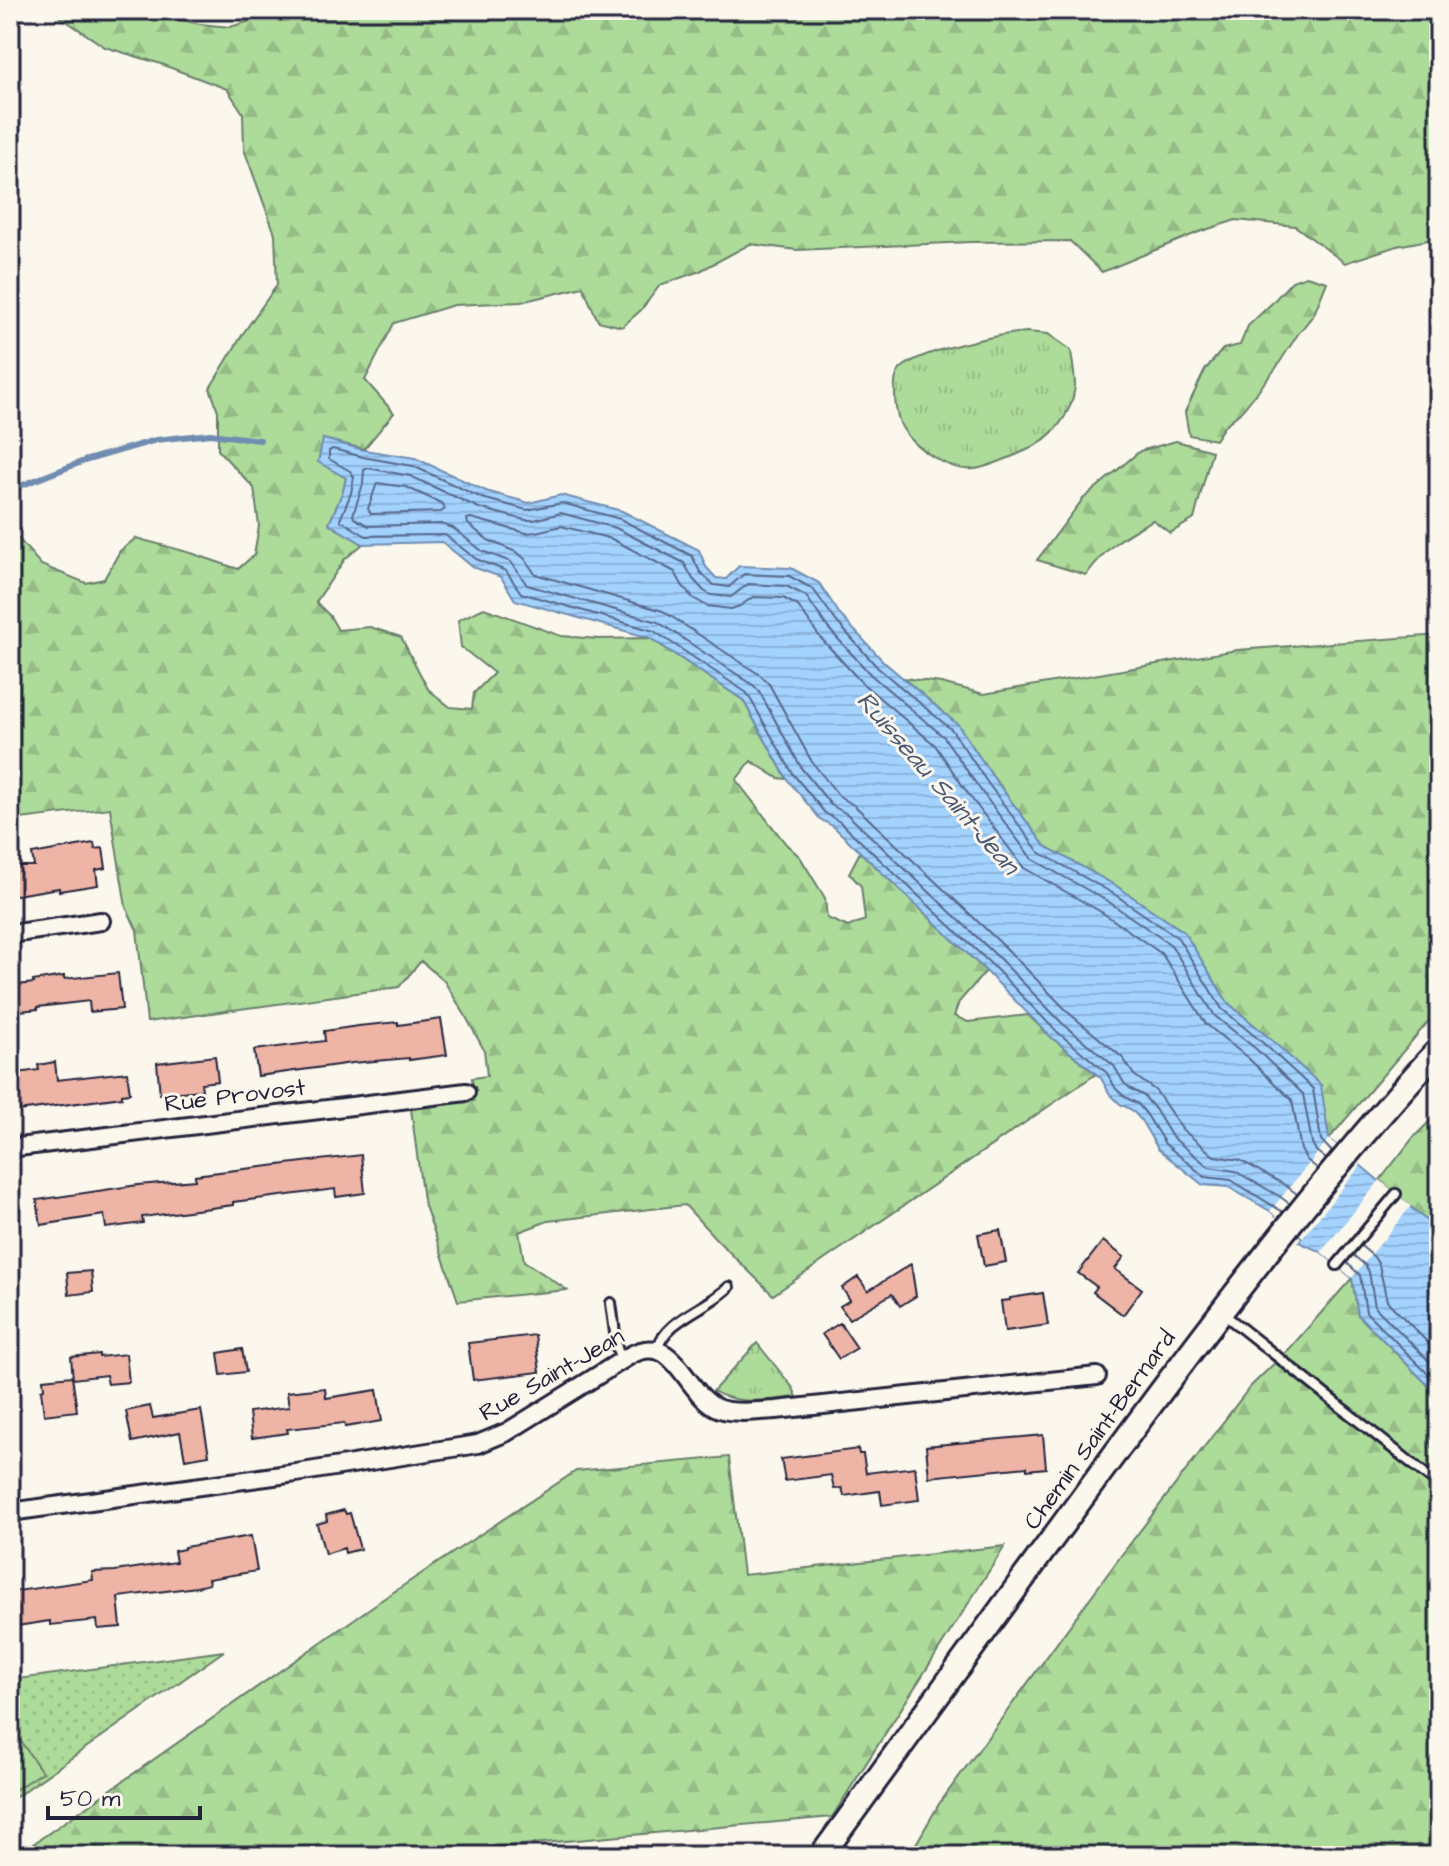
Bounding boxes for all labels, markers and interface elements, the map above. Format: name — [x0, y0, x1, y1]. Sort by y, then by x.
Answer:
water label: Ruisseau Saint-Jean — [848, 684, 1029, 884]
street label: Rue Provost — [163, 1070, 308, 1122]
street label: Rue Saint-Jean — [473, 1320, 631, 1430]
street label: Chemin Saint-Bernard — [1016, 1323, 1184, 1537]
scale bar — [48, 1770, 200, 1820]
text: 50 m — [60, 1782, 121, 1816]

